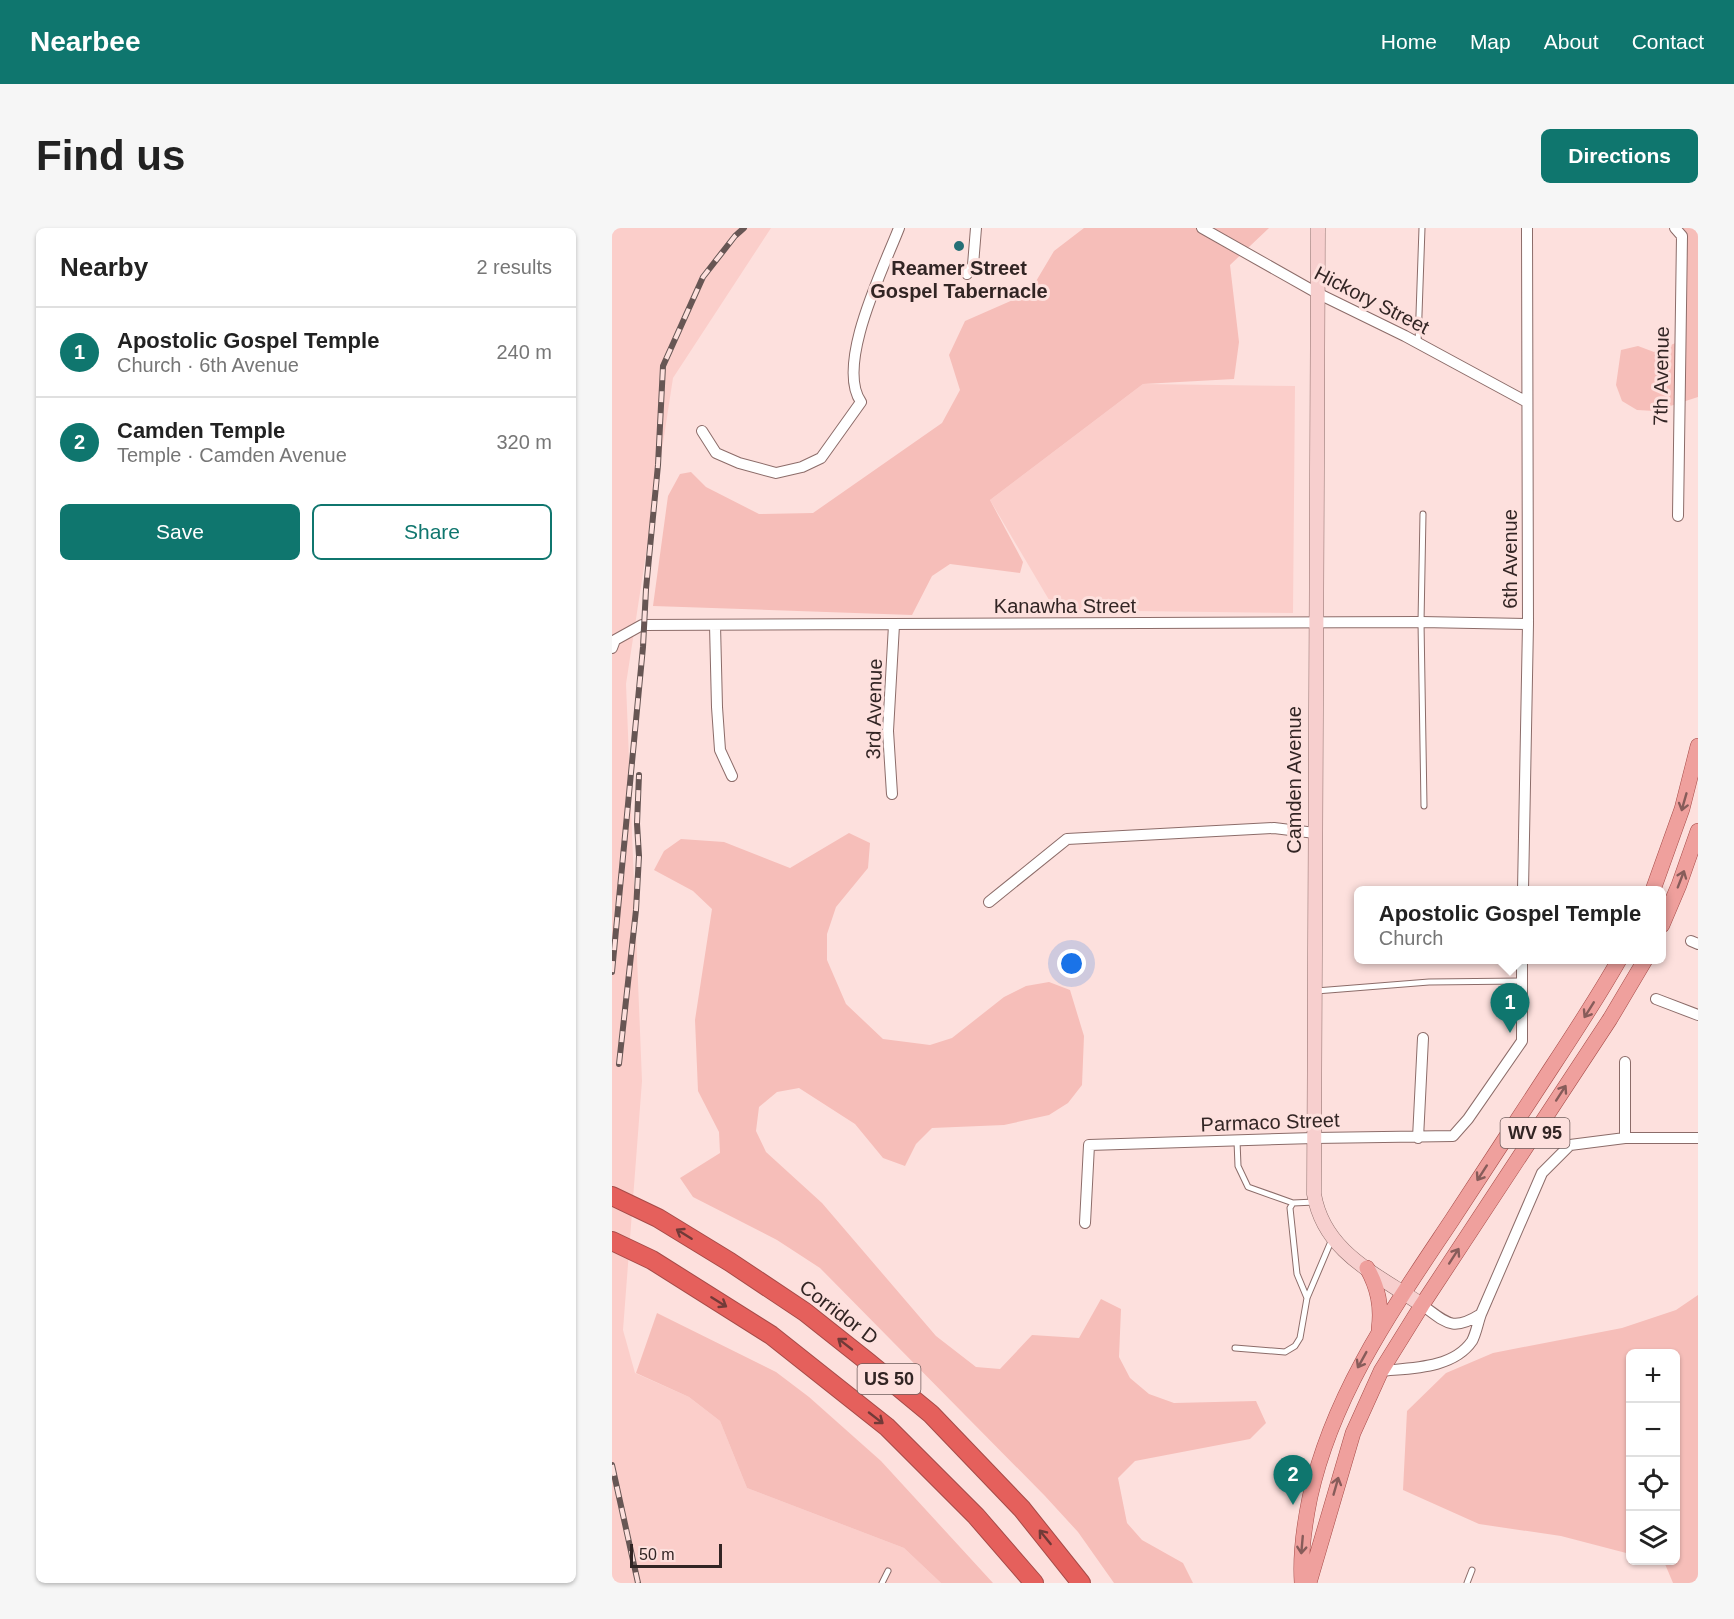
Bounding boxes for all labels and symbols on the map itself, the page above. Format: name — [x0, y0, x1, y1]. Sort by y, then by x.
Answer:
marker: Reamer Street Gospel Tabernacle — [952, 239, 966, 253]
place label: Reamer Street Gospel Tabernacle — [870, 257, 1048, 302]
street label: Hickory Street — [1311, 262, 1433, 339]
street label: 7th Avenue — [1649, 326, 1673, 426]
street label: 6th Avenue — [1499, 509, 1521, 609]
street label: Kanawha Street — [994, 595, 1137, 617]
street label: 3rd Avenue — [862, 658, 886, 760]
street label: Camden Avenue — [1283, 706, 1305, 854]
one-way arrow — [1678, 792, 1689, 811]
one-way arrow — [1676, 870, 1687, 889]
your location — [1057, 949, 1086, 978]
pin: 1 — [1490, 984, 1530, 1033]
one-way arrow — [1583, 1001, 1595, 1018]
one-way arrow — [1555, 1086, 1567, 1102]
street label: Parmaco Street — [1200, 1109, 1340, 1135]
road number: WV 95 — [1500, 1118, 1570, 1148]
one-way arrow — [1476, 1164, 1488, 1181]
one-way arrow — [676, 1227, 693, 1239]
one-way arrow — [1448, 1248, 1460, 1265]
street label: Corridor D — [796, 1275, 882, 1349]
one-way arrow — [711, 1296, 728, 1309]
one-way arrow — [837, 1337, 853, 1350]
one-way arrow — [1356, 1351, 1368, 1368]
road number: US 50 — [858, 1364, 920, 1394]
one-way arrow — [868, 1412, 884, 1425]
pin: 2 — [1274, 1456, 1312, 1505]
one-way arrow — [1331, 1477, 1342, 1496]
one-way arrow — [1038, 1530, 1051, 1546]
one-way arrow — [1297, 1534, 1308, 1554]
scale bar — [630, 1541, 722, 1568]

